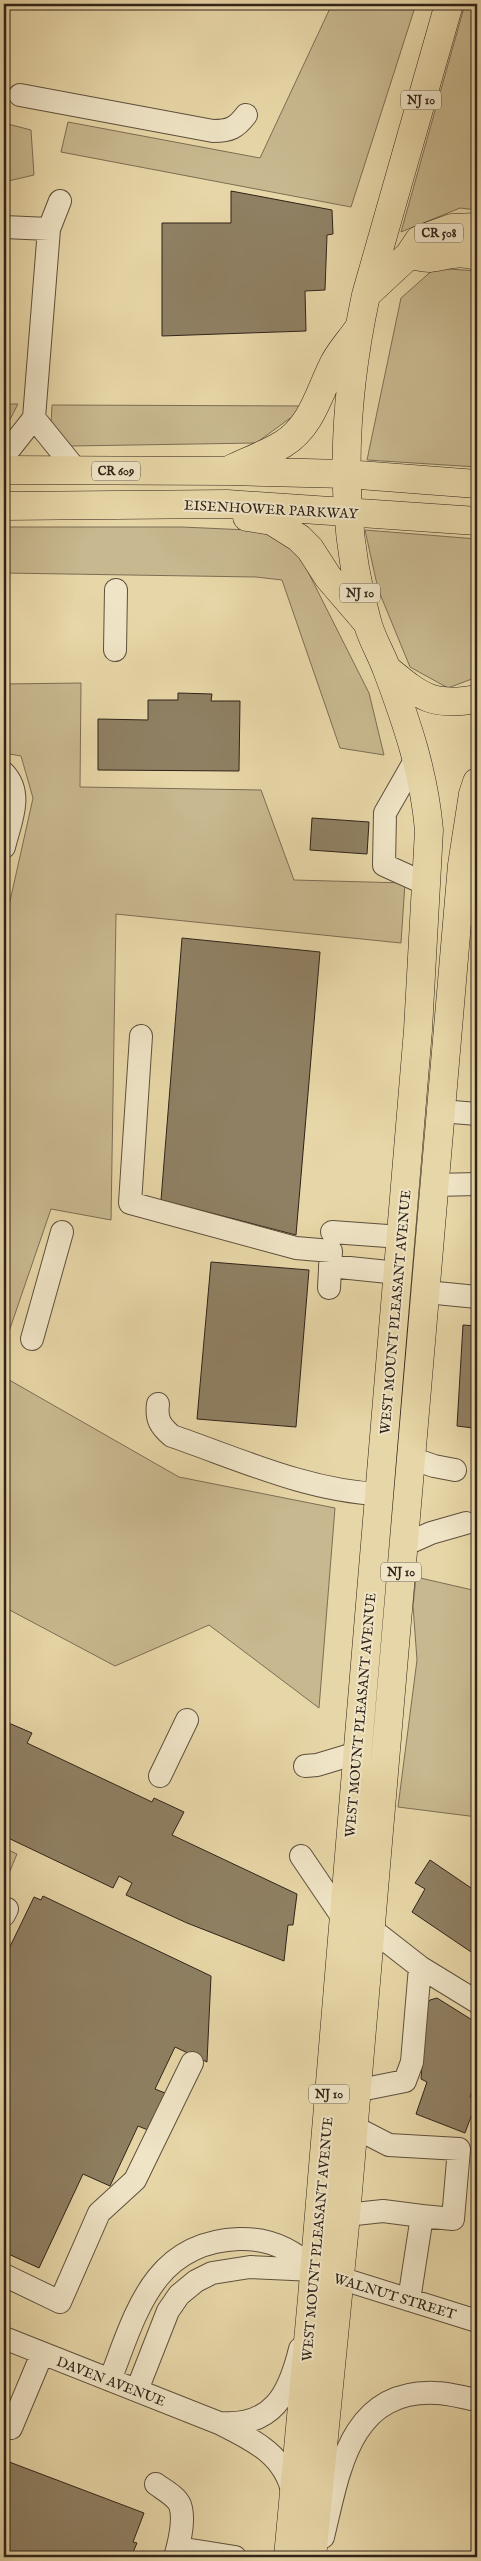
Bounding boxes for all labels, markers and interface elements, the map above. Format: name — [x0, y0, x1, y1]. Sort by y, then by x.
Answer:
road number: NJ 10 — [401, 90, 441, 110]
road number: CR 508 — [415, 224, 463, 242]
road number: CR 609 — [92, 462, 140, 481]
street label: EISENHOWER PARKWAY — [184, 496, 360, 524]
road number: NJ 10 — [340, 584, 380, 602]
street label: WEST MOUNT PLEASANT AVENUE — [376, 1189, 416, 1435]
road number: NJ 10 — [381, 1562, 421, 1581]
street label: WEST MOUNT PLEASANT AVENUE — [341, 1592, 381, 1838]
road number: NJ 10 — [309, 2084, 349, 2104]
street label: WEST MOUNT PLEASANT AVENUE — [298, 2116, 338, 2362]
street label: WALNUT STREET — [331, 2270, 459, 2324]
street label: DAVEN AVENUE — [54, 2353, 168, 2411]

